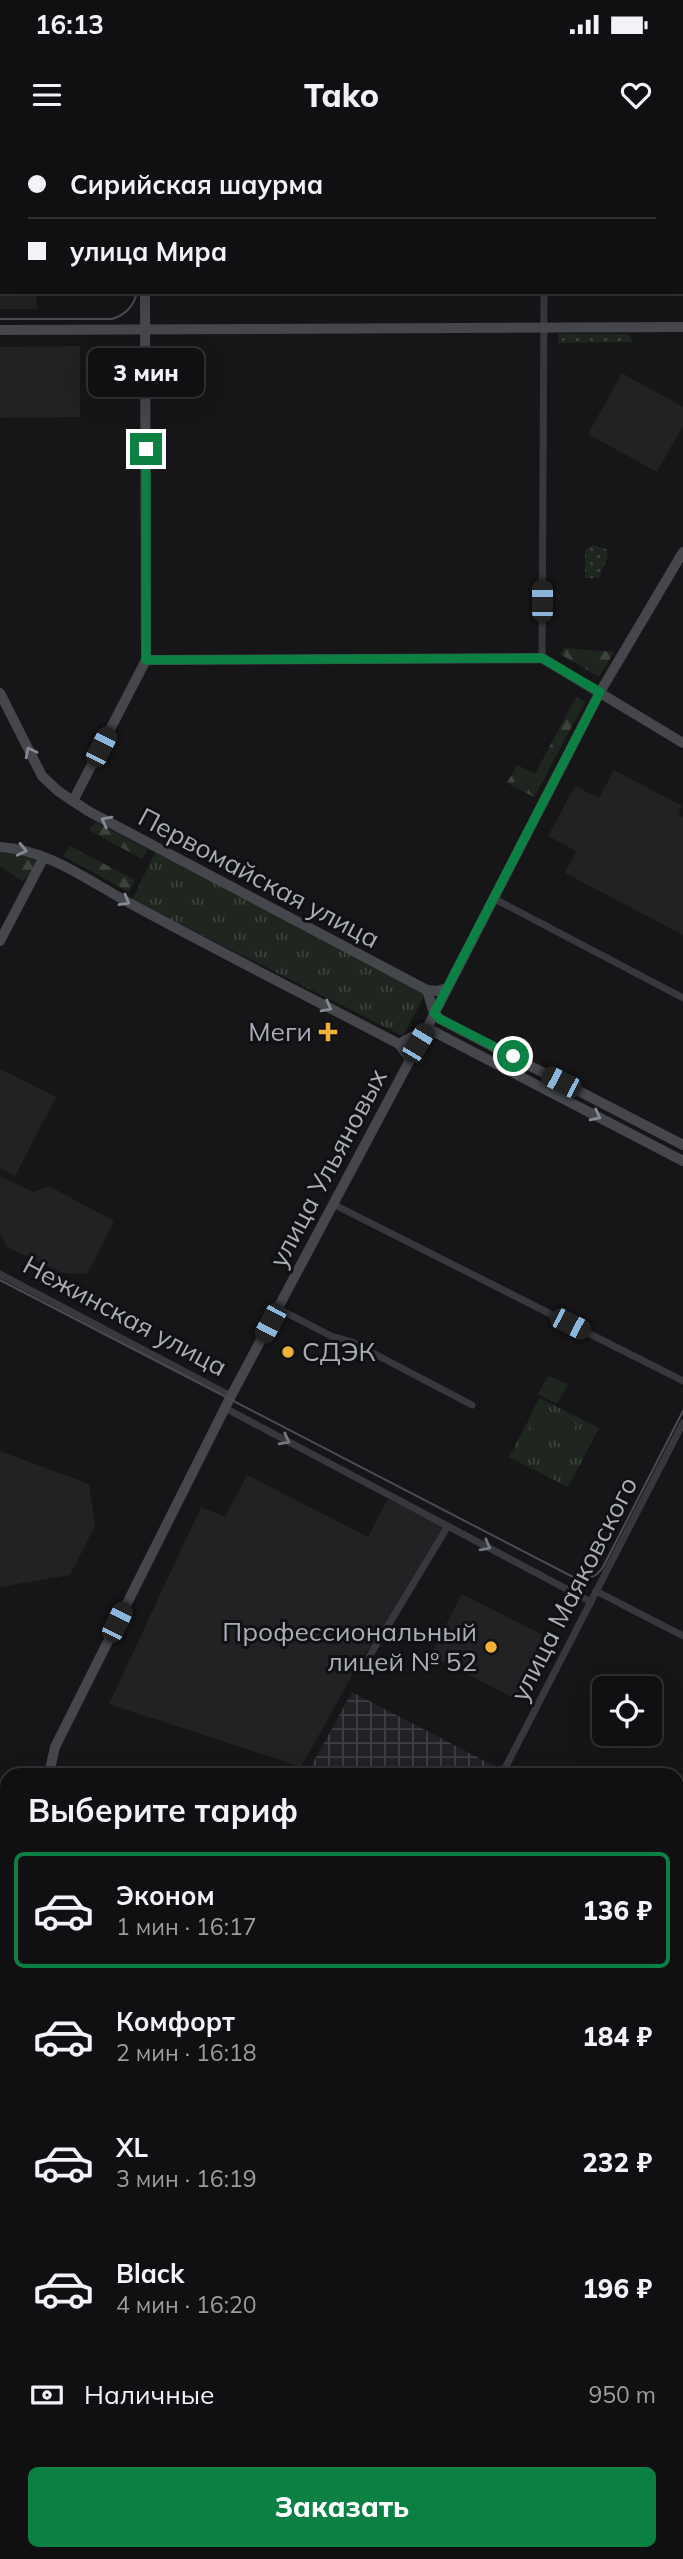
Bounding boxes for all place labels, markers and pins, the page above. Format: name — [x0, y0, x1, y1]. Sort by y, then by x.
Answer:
place label: Меги — [248, 1015, 312, 1048]
marker: Меги — [318, 1022, 338, 1042]
place label: СДЭК — [302, 1335, 376, 1368]
marker: СДЭК — [280, 1344, 296, 1360]
place label: Профессиональный лицей № 52 — [222, 1615, 477, 1678]
marker: Профессиональный лицей № 52 — [483, 1639, 499, 1655]

